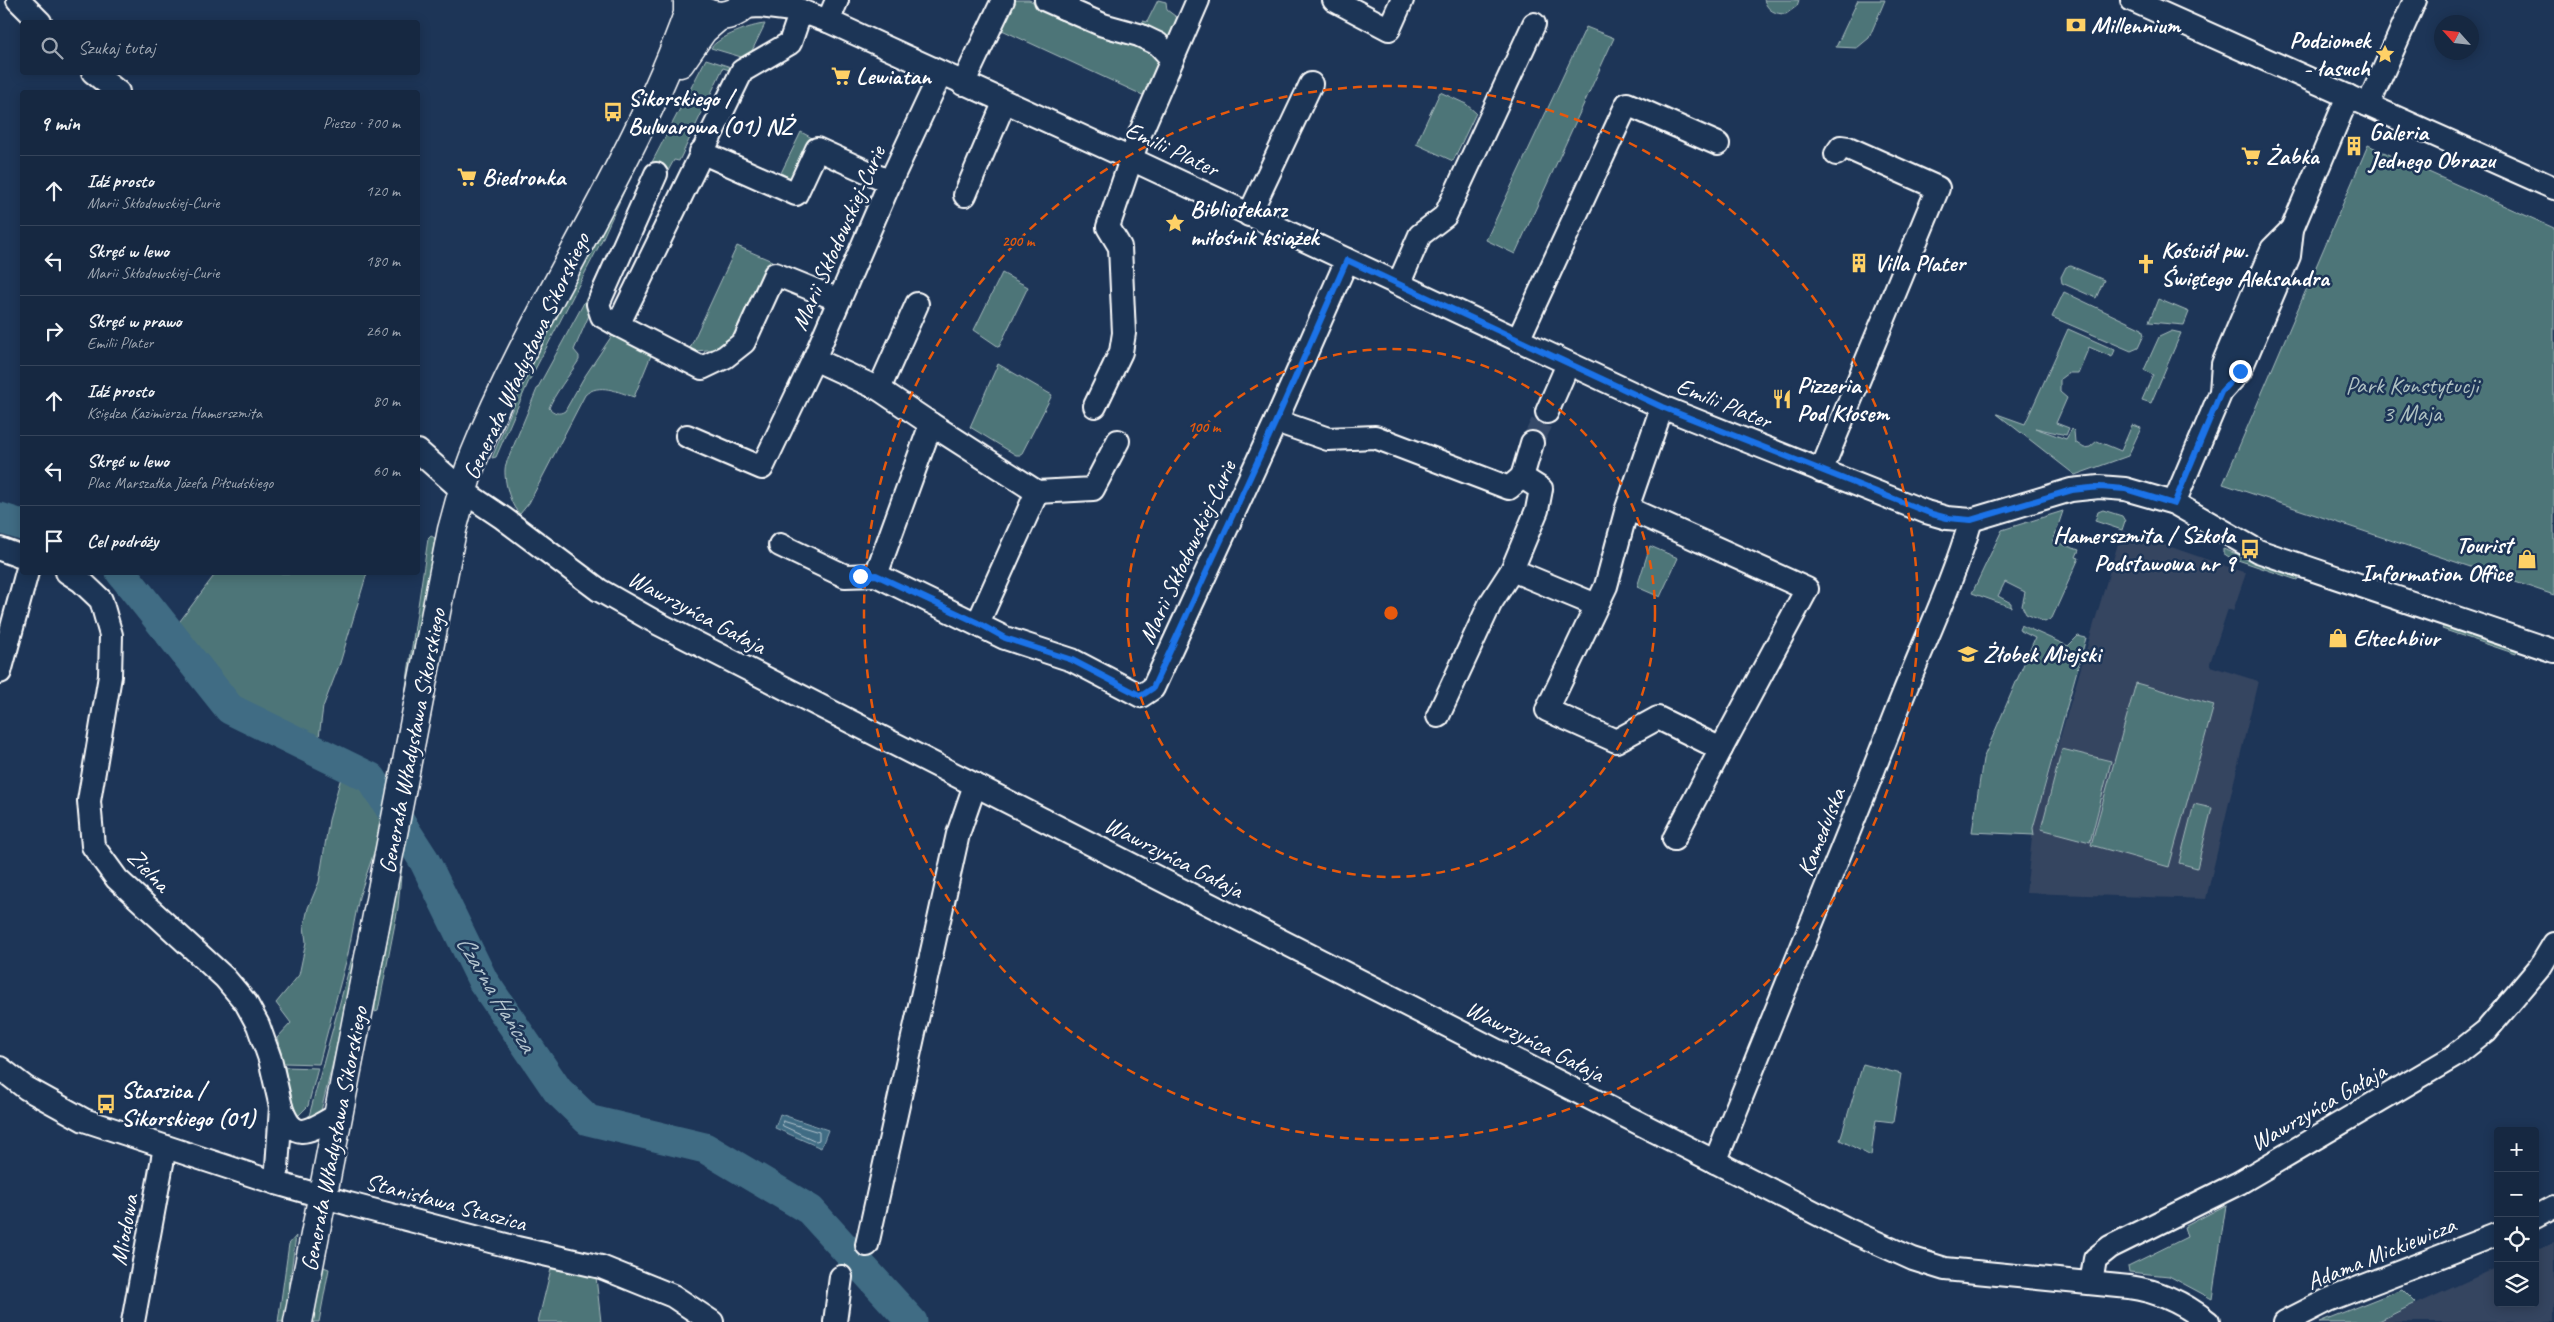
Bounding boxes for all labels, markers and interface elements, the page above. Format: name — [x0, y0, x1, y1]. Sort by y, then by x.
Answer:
place label: Millennium — [2091, 10, 2182, 40]
bank icon: Millennium — [2065, 14, 2087, 36]
north arrow — [2434, 15, 2479, 60]
search box — [20, 20, 420, 75]
place label: Podziomek - łasuch — [2290, 25, 2372, 83]
icon: search — [38, 34, 66, 62]
text: Szukaj tutaj — [78, 36, 155, 60]
place icon: Podziomek - łasuch — [2374, 43, 2396, 65]
place label: Lewiatan — [856, 61, 933, 91]
supermarket icon: Lewiatan — [830, 65, 852, 87]
place label: Sikorskiego / Bulwarowa (01) NŻ — [628, 83, 798, 141]
bus stop icon: Sikorskiego / Bulwarowa (01) NŻ — [602, 101, 624, 123]
text: 9 min — [40, 110, 80, 136]
text: Pieszo · 700 m — [323, 113, 400, 133]
street label: Emilii Plater — [1121, 114, 1226, 185]
place label: Galeria Jednego Obrazu — [2367, 117, 2497, 175]
building icon: Galeria Jednego Obrazu — [2343, 135, 2365, 157]
street label: Marii Skłodowskiej-Curie — [784, 139, 893, 335]
place label: Żabka — [2266, 141, 2321, 171]
supermarket icon: Żabka — [2240, 145, 2262, 167]
place label: Biedronka — [482, 162, 567, 192]
supermarket icon: Biedronka — [456, 166, 478, 188]
text: Idź prosto — [87, 169, 154, 193]
icon: ahead — [40, 177, 68, 205]
text: 120 m — [366, 181, 400, 201]
text: Marii Skłodowskiej-Curie — [87, 193, 219, 213]
place label: Bibliotekarz miłośnik książek — [1190, 194, 1320, 252]
place icon: Bibliotekarz miłośnik książek — [1164, 212, 1186, 234]
street label: Generała Władysława Sikorskiego — [456, 226, 597, 484]
text: 200 m — [1002, 232, 1036, 251]
place label: Kościół pw. Świętego Aleksandra — [2161, 235, 2331, 293]
text: Skręć w lewo — [87, 239, 169, 263]
icon: left — [40, 247, 68, 275]
place label: Villa Plater — [1874, 248, 1967, 278]
text: 180 m — [366, 251, 400, 271]
building icon: Villa Plater — [1848, 252, 1870, 274]
church icon: Kościół pw. Świętego Aleksandra — [2135, 253, 2157, 275]
text: Marii Skłodowskiej-Curie — [87, 263, 219, 283]
text: Skręć w prawo — [87, 309, 182, 333]
icon: right — [40, 317, 68, 345]
text: 260 m — [366, 321, 400, 341]
text: Emilii Plater — [87, 333, 153, 353]
route end — [2229, 360, 2252, 383]
street label: Emilii Plater — [1672, 370, 1778, 436]
place label: Pizzeria Pod Kłosem — [1797, 370, 1890, 428]
park label: Park Konstytucji 3 Maja — [2346, 370, 2481, 428]
text: Idź prosto — [87, 379, 154, 403]
icon: ahead — [40, 387, 68, 415]
restaurant icon: Pizzeria Pod Kłosem — [1771, 388, 1793, 410]
text: 80 m — [373, 391, 400, 411]
text: Księdza Kazimierza Hamerszmita — [87, 403, 262, 423]
text: 100 m — [1188, 418, 1222, 437]
text: Skręć w lewo — [87, 449, 169, 473]
street label: Marii Skłodowskiej-Curie — [1131, 454, 1243, 648]
icon: left — [40, 457, 68, 485]
text: 60 m — [373, 461, 400, 481]
text: Plac Marszałka Józefa Piłsudskiego — [87, 473, 273, 493]
place label: Hamerszmita / Szkoła Podstawowa nr 9 — [2053, 520, 2237, 578]
icon: arrive — [40, 527, 68, 555]
text: Cel podróży — [87, 529, 158, 553]
place label: Tourist Information Office — [2361, 530, 2516, 588]
bus stop icon: Hamerszmita / Szkoła Podstawowa nr 9 — [2239, 538, 2261, 560]
shop icon: Tourist Information Office — [2516, 548, 2538, 570]
street label: Wawrzyńca Gałaja — [623, 563, 772, 661]
route start — [849, 565, 872, 588]
centre of rings — [1382, 604, 1400, 622]
street label: Generała Władysława Sikorskiego — [372, 605, 453, 876]
place label: Eltechbiur — [2353, 623, 2442, 653]
shop icon: Eltechbiur — [2327, 627, 2349, 649]
place label: Żłobek Miejski — [1983, 639, 2104, 669]
school or university icon: Żłobek Miejski — [1957, 643, 1979, 665]
street label: Kamedulska — [1790, 782, 1853, 881]
street label: Wawrzyńca Gałaja — [1100, 809, 1250, 905]
street label: Zielna — [121, 842, 178, 900]
water label: Czarna Hańcza — [449, 929, 545, 1060]
street label: Wawrzyńca Gałaja — [1461, 993, 1611, 1089]
street label: Generała Władysława Sikorskiego — [294, 1003, 375, 1274]
street label: Wawrzyńca Gałaja — [2245, 1055, 2392, 1158]
place label: Staszica / Sikorskiego (01) — [121, 1075, 257, 1133]
bus stop icon: Staszica / Sikorskiego (01) — [95, 1093, 117, 1115]
map controls — [2494, 1127, 2539, 1307]
button: + — [2494, 1127, 2539, 1172]
street label: Stanisława Staszica — [362, 1166, 531, 1238]
button: − — [2494, 1172, 2539, 1217]
street label: Miodowa — [103, 1191, 145, 1268]
street label: Adama Mickiewicza — [2302, 1209, 2461, 1297]
button: locate — [2494, 1217, 2539, 1262]
button: layers — [2494, 1262, 2539, 1307]

